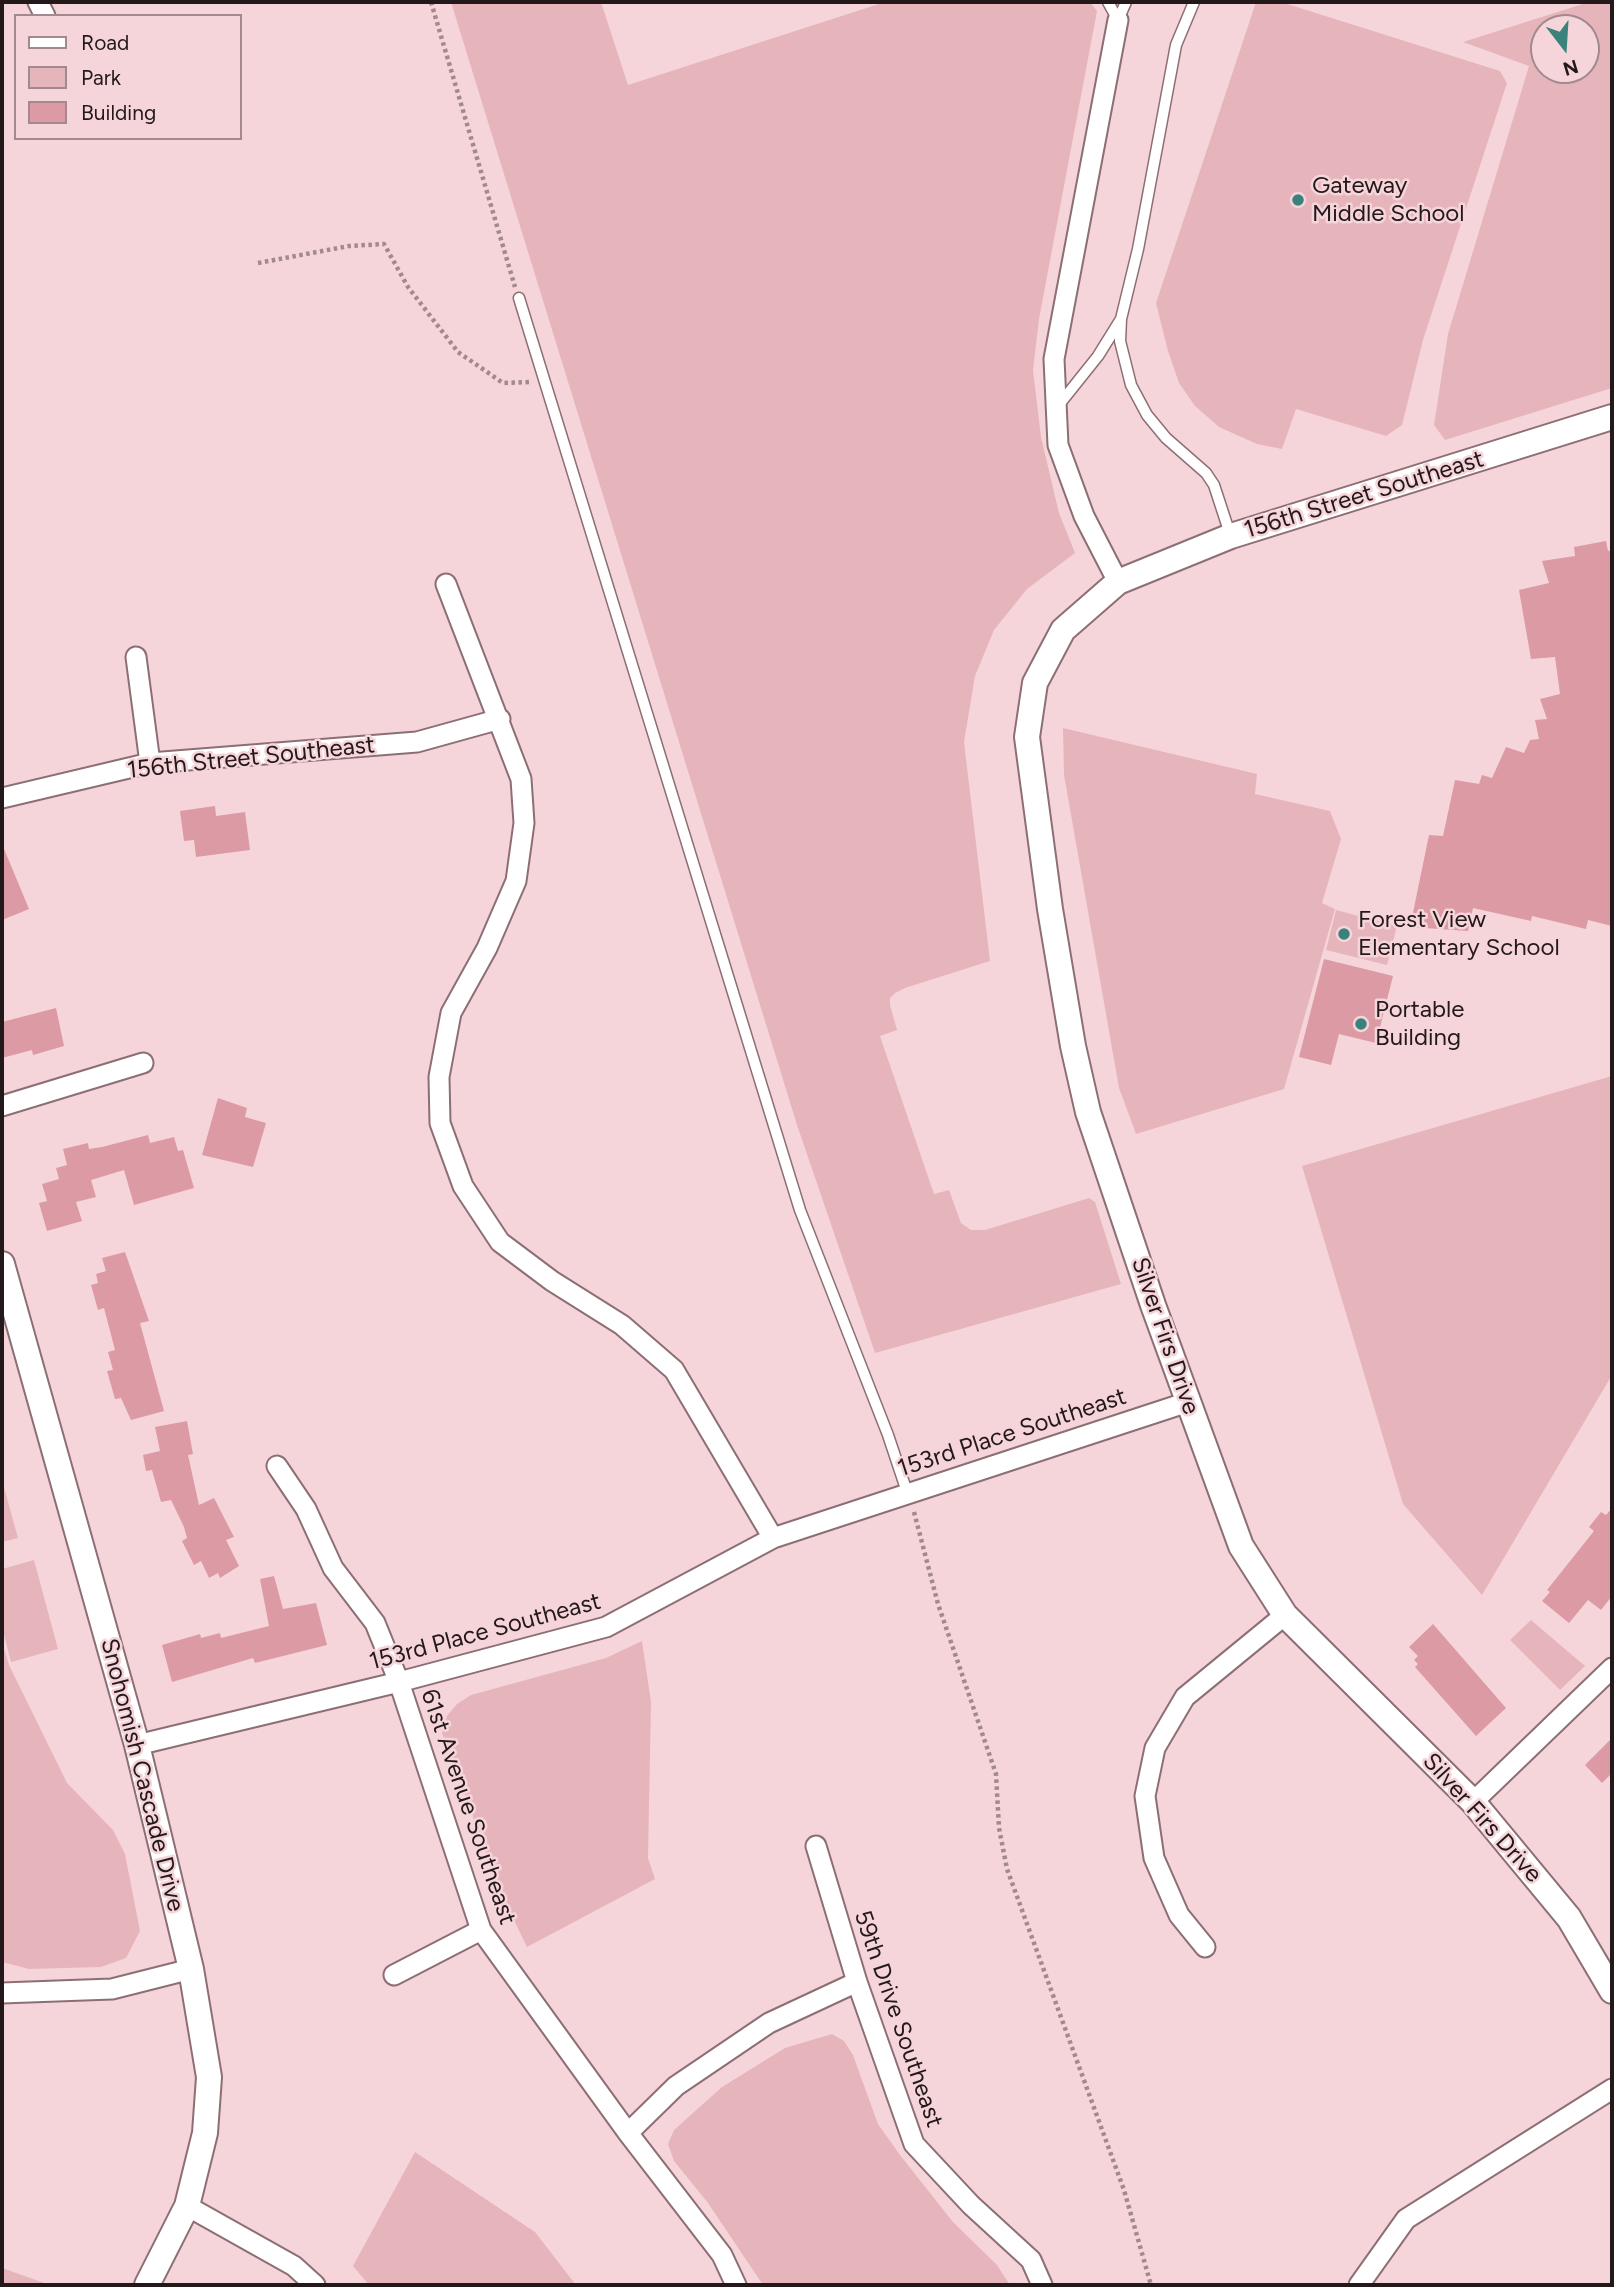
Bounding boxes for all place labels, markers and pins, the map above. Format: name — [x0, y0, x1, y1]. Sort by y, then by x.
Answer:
place label: Gateway Middle School — [1312, 172, 1465, 228]
marker: Gateway Middle School — [1290, 192, 1306, 208]
place label: Forest View Elementary School — [1358, 906, 1560, 962]
marker: Forest View Elementary School — [1336, 926, 1352, 942]
place label: Portable Building — [1375, 996, 1464, 1052]
marker: Portable Building — [1353, 1016, 1369, 1032]

